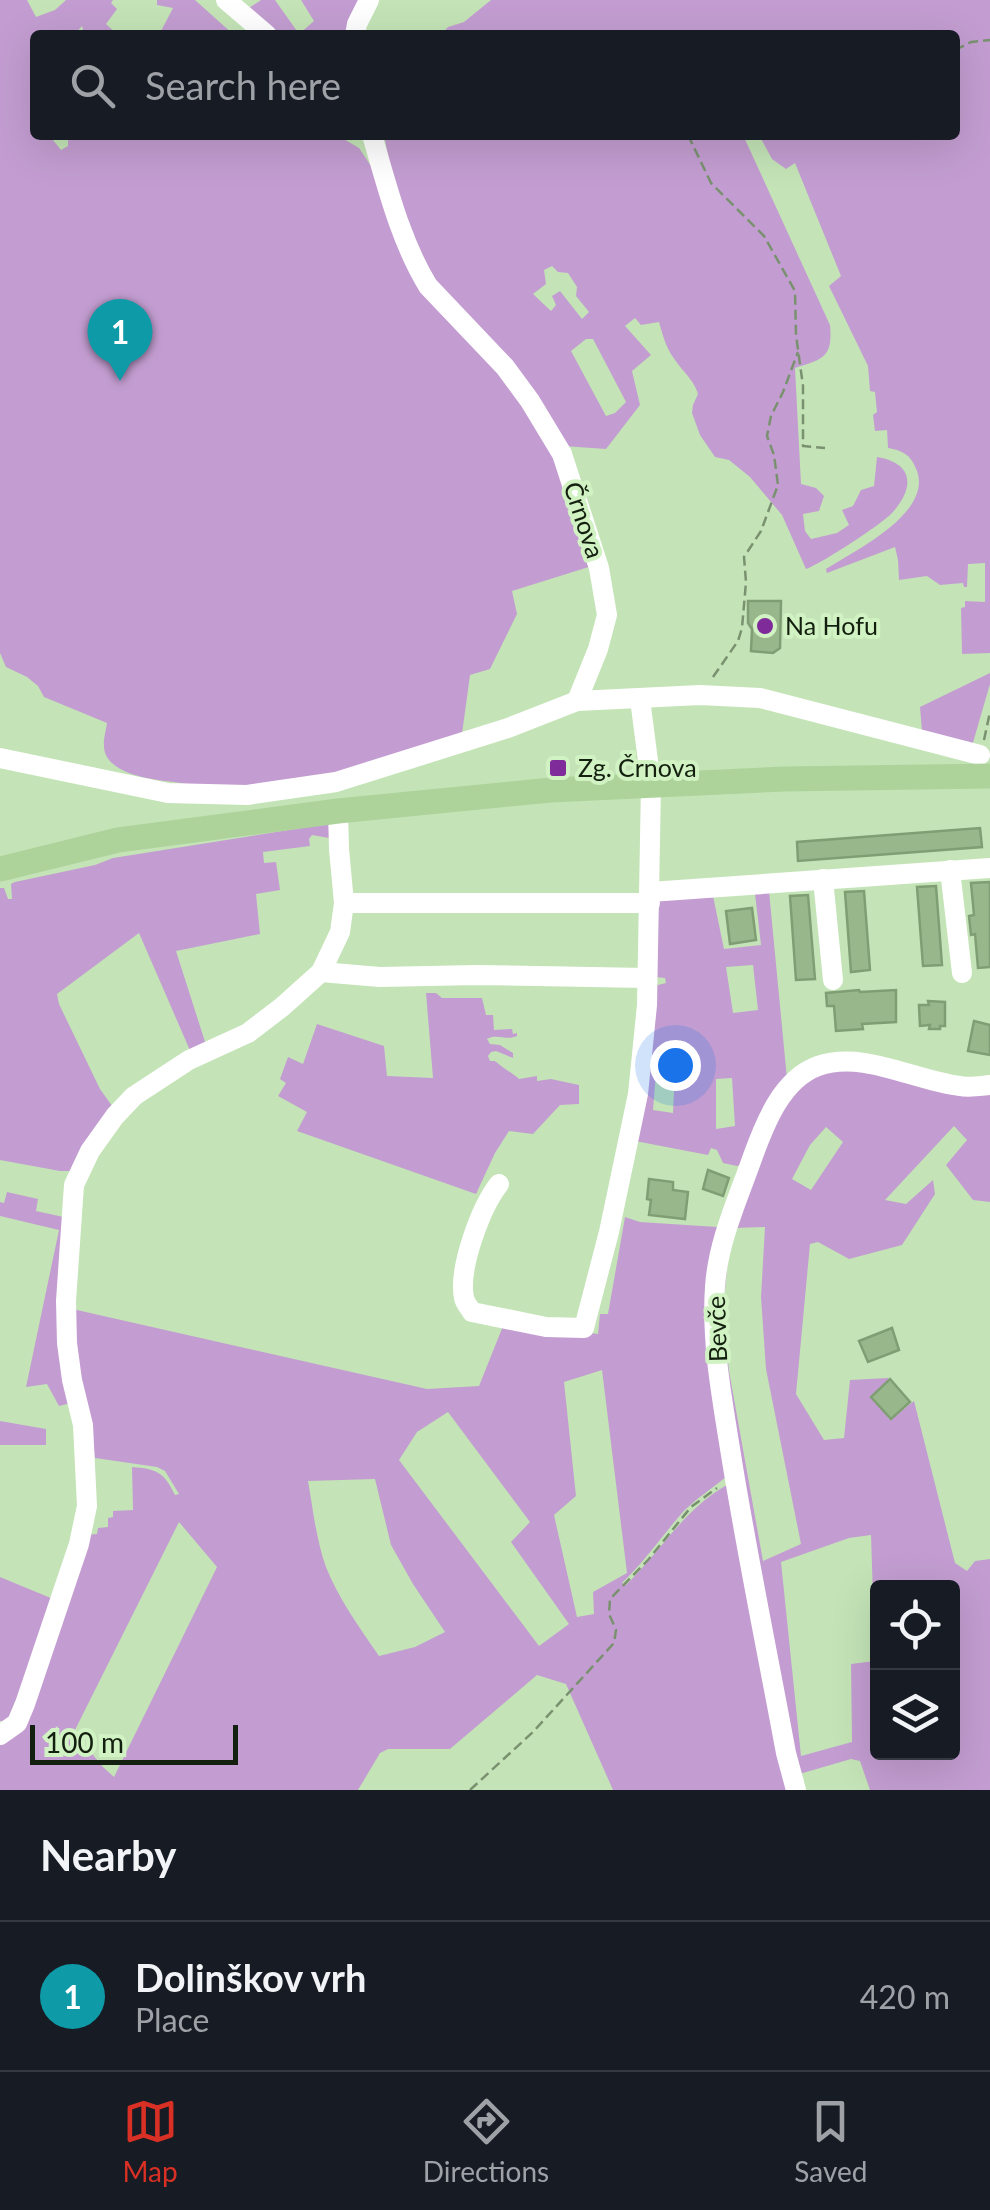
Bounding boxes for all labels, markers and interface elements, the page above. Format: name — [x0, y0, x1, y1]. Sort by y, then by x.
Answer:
search box — [30, 30, 960, 140]
icon: search — [65, 58, 120, 113]
text: Search here — [145, 62, 341, 108]
pin: 1 — [88, 298, 152, 381]
street label: Črnova — [559, 478, 611, 562]
place label: Na Hofu — [785, 610, 878, 640]
marker: Na Hofu — [754, 615, 776, 637]
place label: Zg. Črnova — [578, 752, 697, 782]
marker: Zg. Črnova — [547, 757, 569, 779]
your location — [650, 1040, 701, 1091]
street label: Bevče — [700, 1295, 732, 1363]
map controls — [870, 1580, 960, 1760]
button: locate — [870, 1580, 960, 1670]
button: layers — [870, 1670, 960, 1760]
scale bar — [30, 1720, 238, 1764]
text: 100 m — [45, 1725, 124, 1759]
text: Nearby — [40, 1830, 177, 1880]
text: Dolinškov vrh — [135, 1954, 366, 2000]
text: 1 — [63, 1977, 82, 2016]
text: 420 m — [860, 1977, 950, 2016]
text: Place — [135, 2000, 209, 2039]
tab: Map — [123, 2094, 178, 2188]
tab: Directions — [423, 2094, 549, 2188]
tab: Saved — [794, 2094, 867, 2188]

